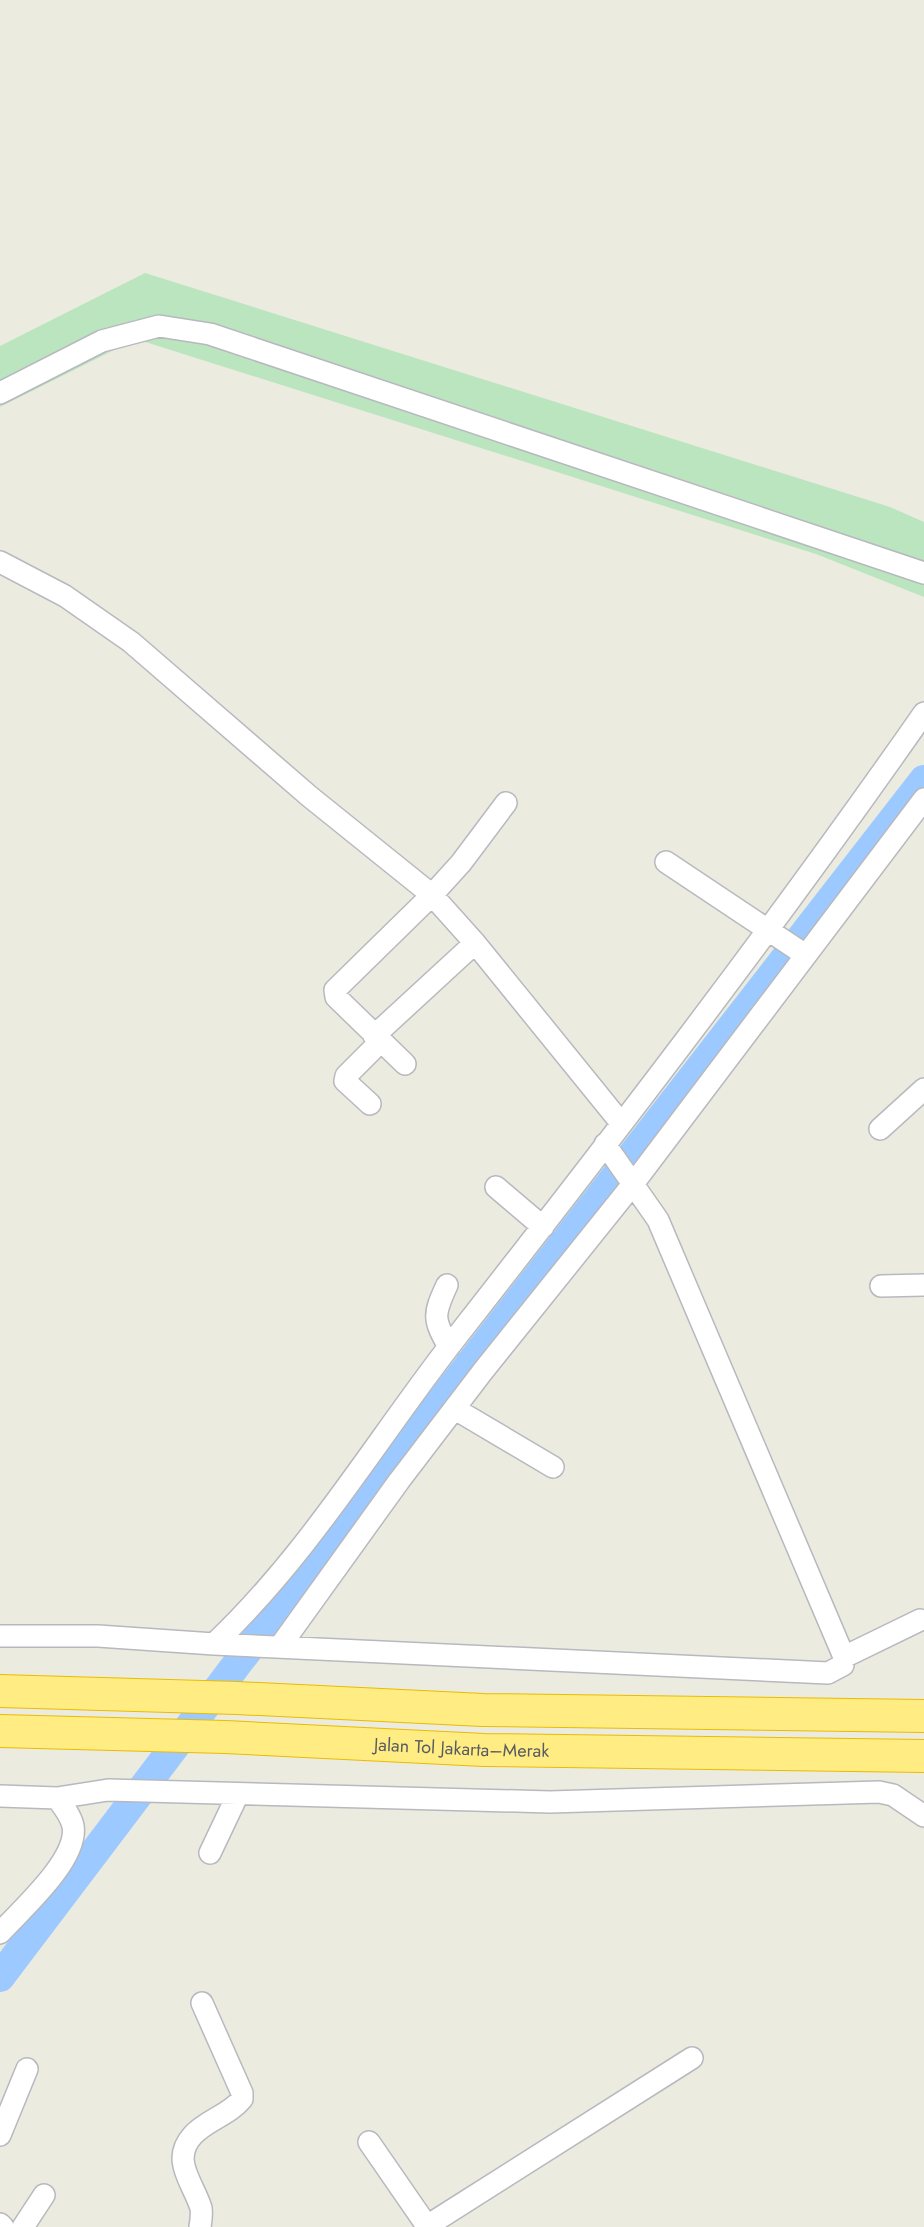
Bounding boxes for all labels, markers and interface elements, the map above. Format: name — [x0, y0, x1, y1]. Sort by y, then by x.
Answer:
street label: Jalan Tol Jakarta–Merak — [371, 1731, 550, 1764]

